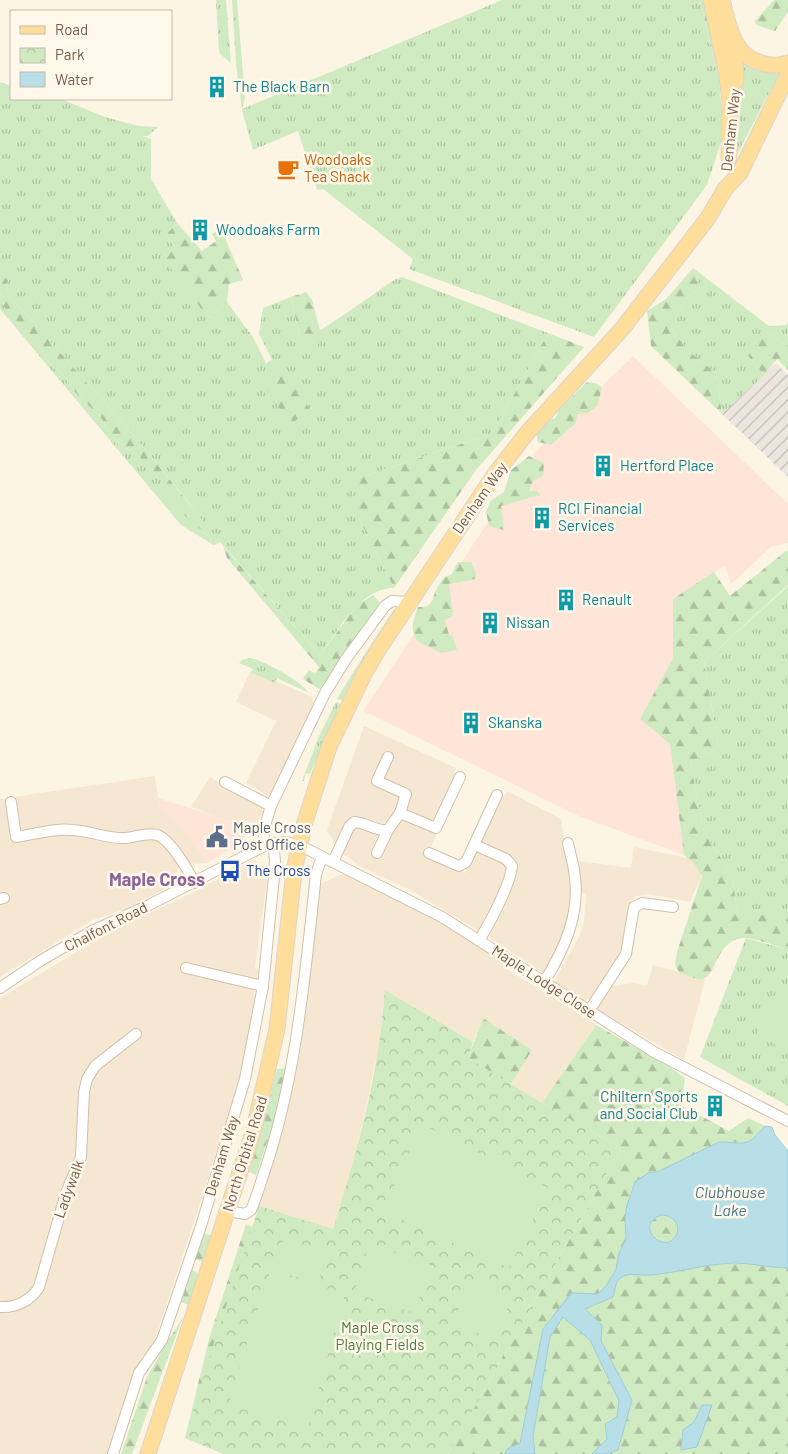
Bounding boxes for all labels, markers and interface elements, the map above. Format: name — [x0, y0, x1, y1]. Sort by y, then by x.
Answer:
legend — [10, 10, 172, 100]
text: Road — [55, 20, 88, 38]
text: Park — [55, 45, 85, 63]
text: Water — [55, 70, 94, 88]
building icon: The Black Barn — [204, 74, 230, 100]
place label: The Black Barn — [233, 77, 330, 95]
street label: Denham Way — [717, 87, 743, 172]
place label: Woodoaks Tea Shack — [304, 150, 372, 185]
cafe icon: Woodoaks Tea Shack — [275, 156, 301, 182]
building icon: Woodoaks Farm — [187, 217, 213, 243]
place label: Woodoaks Farm — [216, 220, 320, 238]
building icon: Hertford Place — [590, 453, 616, 479]
place label: Hertford Place — [620, 456, 714, 474]
street label: Denham Way — [448, 458, 511, 537]
place label: RCI Financial Services — [558, 499, 642, 534]
building icon: RCI Financial Services — [529, 505, 555, 531]
building icon: Renault — [553, 587, 579, 613]
place label: Renault — [582, 590, 632, 608]
building icon: Nissan — [477, 610, 503, 636]
place label: Nissan — [506, 613, 550, 631]
building icon: Skanska — [458, 710, 484, 736]
place label: Skanska — [488, 713, 542, 731]
place label: Maple Cross Post Office — [233, 818, 311, 853]
public building icon: Maple Cross Post Office — [204, 824, 230, 850]
bus stop icon: The Cross — [217, 858, 243, 884]
place label: The Cross — [246, 861, 310, 879]
district label: Maple Cross — [109, 868, 205, 890]
street label: Chalfont Road — [61, 897, 150, 955]
street label: Maple Lodge Close — [489, 941, 600, 1022]
place label: Chiltern Sports and Social Club — [600, 1087, 698, 1122]
building icon: Chiltern Sports and Social Club — [702, 1093, 728, 1119]
street label: North Orbital Road — [218, 1094, 270, 1214]
street label: Denham Way — [200, 1113, 242, 1198]
street label: Ladywalk — [49, 1157, 87, 1220]
water label: Clubhouse Lake — [695, 1182, 765, 1219]
park label: Maple Cross Playing Fields — [336, 1318, 424, 1353]

